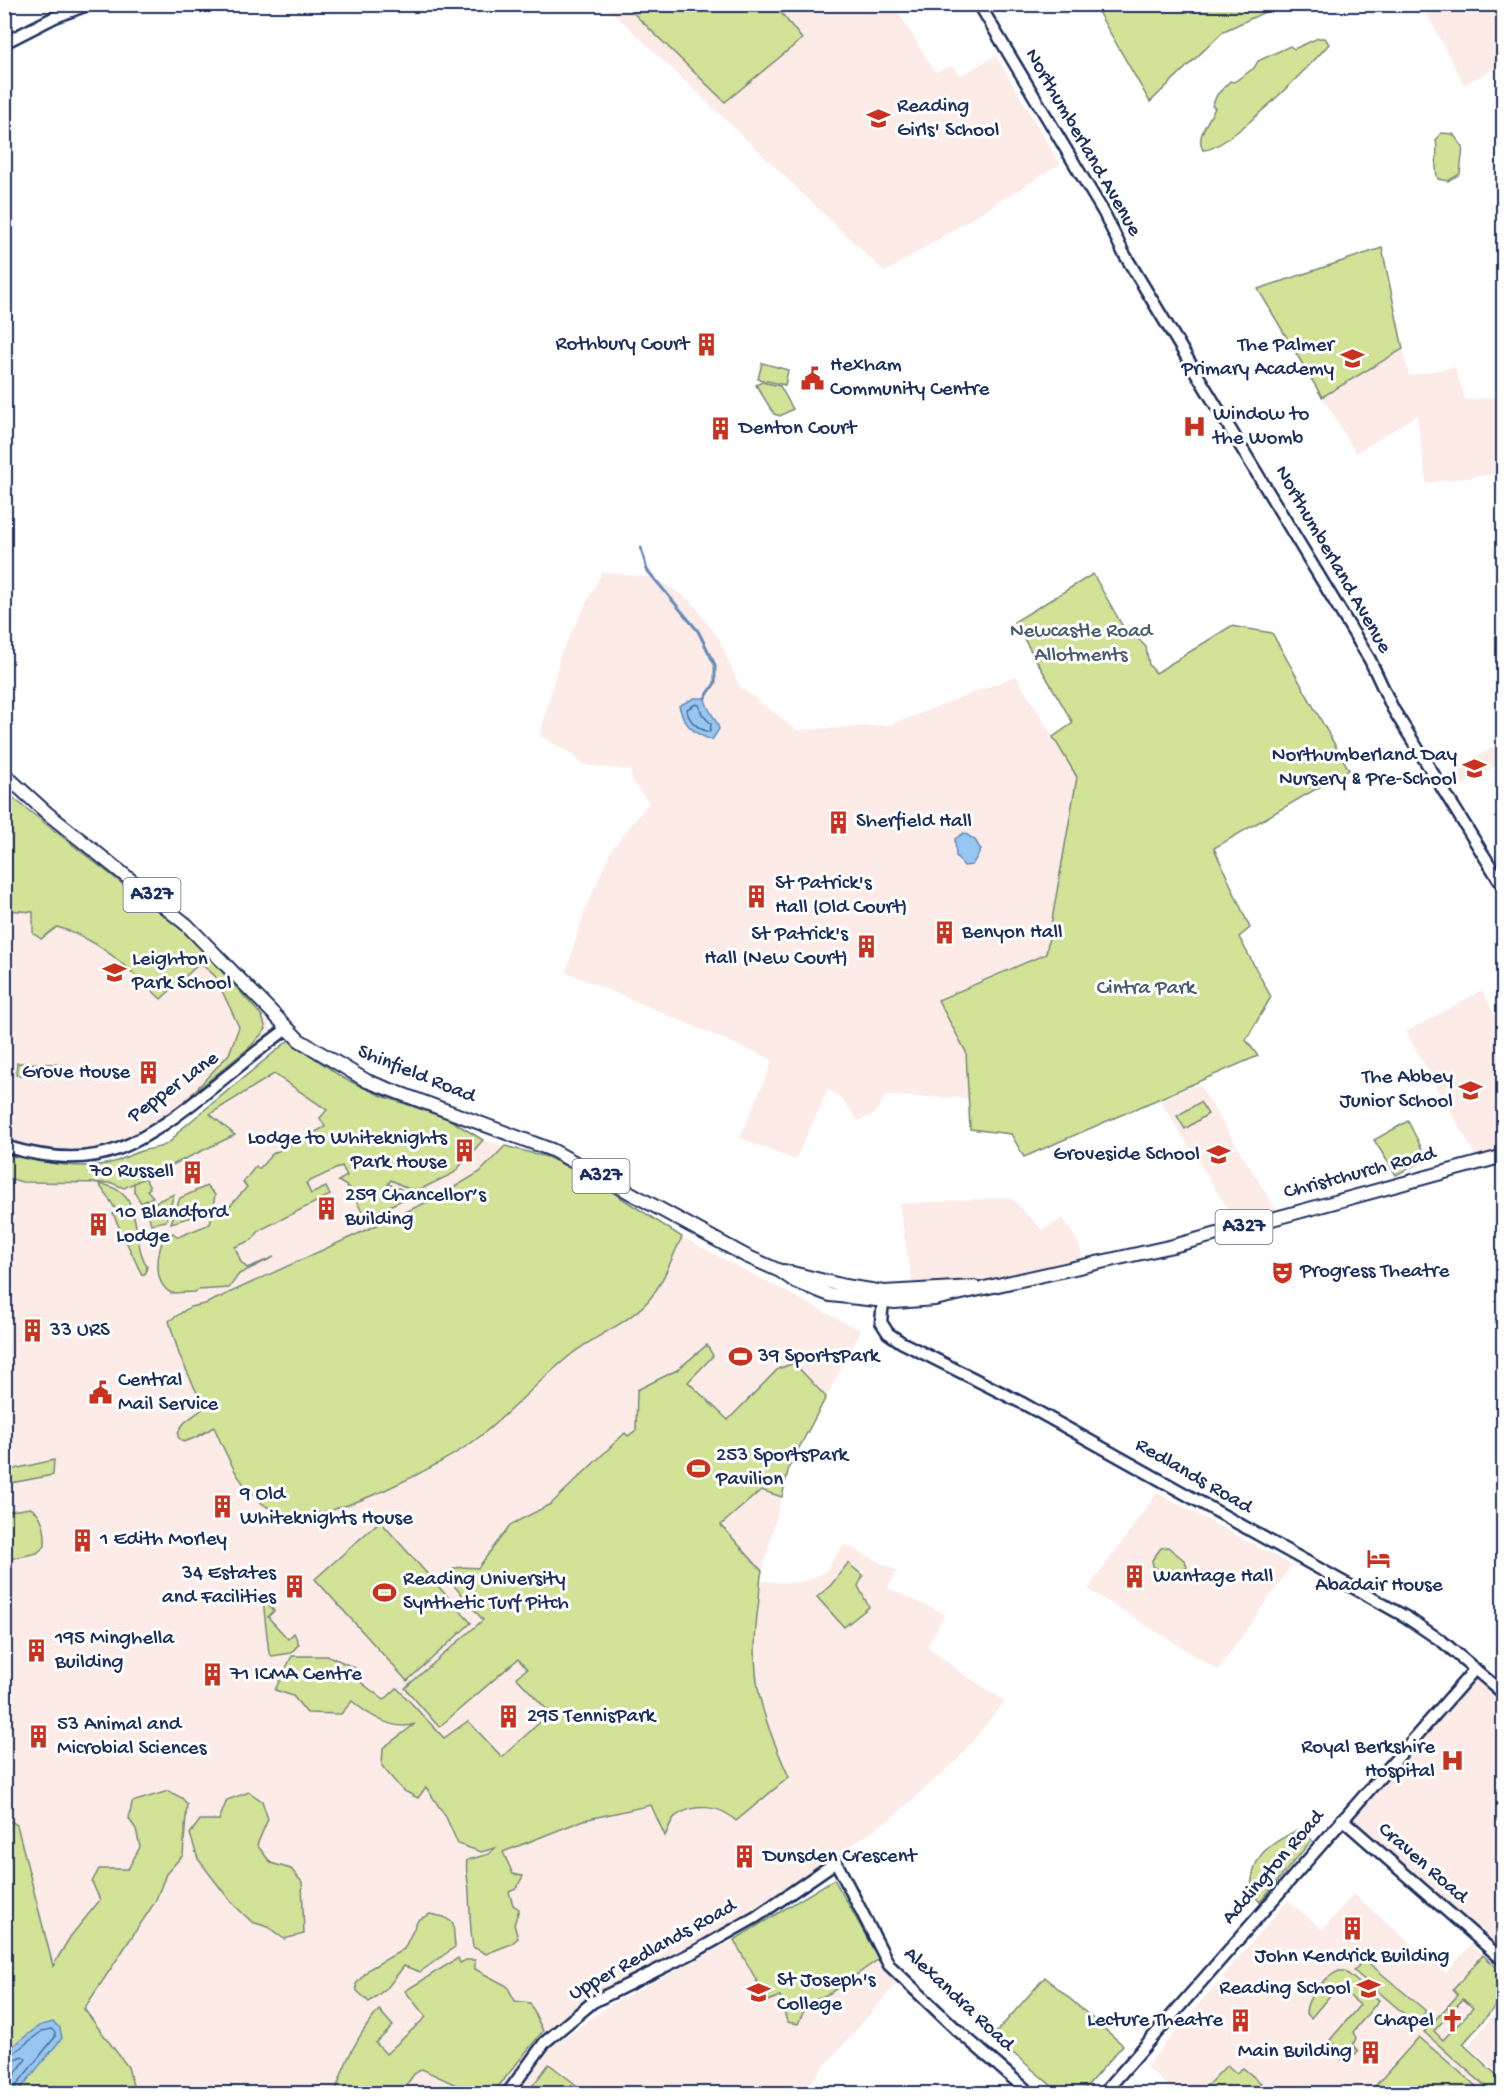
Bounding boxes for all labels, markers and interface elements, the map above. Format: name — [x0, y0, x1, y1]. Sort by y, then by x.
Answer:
street label: Northumberland Avenue — [1018, 45, 1147, 242]
place label: Reading Girls' School — [897, 95, 999, 144]
school or university icon: Reading Girls' School — [866, 106, 892, 132]
building icon: Rothbury Court — [694, 332, 720, 358]
place label: Rothbury Court — [555, 333, 691, 358]
place label: The Palmer Primary Academy — [1181, 334, 1336, 383]
school or university icon: The Palmer Primary Academy — [1339, 345, 1365, 371]
place label: Hexham Community Centre — [830, 354, 991, 403]
public building icon: Hexham Community Centre — [799, 365, 825, 391]
place label: Window to the Womb — [1211, 403, 1309, 452]
hospital icon: Window to the Womb — [1182, 414, 1208, 440]
building icon: Denton Court — [708, 416, 734, 442]
place label: Denton Court — [737, 417, 858, 442]
street label: Northumberland Avenue — [1268, 462, 1397, 659]
park label: Newcastle Road Allotments — [1010, 620, 1154, 669]
place label: Northumberland Day Nursery & Pre-School — [1272, 744, 1457, 793]
school or university icon: Northumberland Day Nursery & Pre-School — [1462, 755, 1488, 781]
building icon: Sherfield Hall — [825, 809, 851, 835]
place label: Sherfield Hall — [856, 810, 972, 835]
place label: St Patrick's Hall (Old Court) — [775, 872, 907, 921]
road number: A327 — [124, 878, 180, 912]
building icon: St Patrick's Hall (Old Court) — [744, 883, 770, 909]
building icon: Benyon Hall — [931, 920, 957, 946]
place label: Benyon Hall — [961, 921, 1063, 946]
place label: St Patrick's Hall (New Court) — [704, 923, 849, 972]
building icon: St Patrick's Hall (New Court) — [853, 934, 879, 960]
place label: Leighton Park School — [131, 948, 232, 997]
school or university icon: Leighton Park School — [101, 959, 127, 985]
park label: Cintra Park — [1097, 977, 1198, 1002]
street label: Shinfield Road — [353, 1040, 480, 1111]
street label: Pepper Lane — [123, 1046, 225, 1130]
building icon: Grove House — [135, 1060, 161, 1086]
place label: Grove House — [22, 1061, 131, 1086]
place label: The Abbey Junior School — [1340, 1066, 1453, 1115]
school or university icon: The Abbey Junior School — [1458, 1077, 1484, 1103]
place label: Lodge to Whiteknights Park House — [247, 1127, 448, 1176]
building icon: Lodge to Whiteknights Park House — [452, 1138, 478, 1164]
street label: Christchurch Road — [1281, 1141, 1440, 1206]
school or university icon: Groveside School — [1205, 1142, 1231, 1168]
place label: Groveside School — [1053, 1143, 1200, 1168]
building icon: 70 Russell — [179, 1159, 205, 1185]
road number: A327 — [572, 1159, 630, 1193]
place label: 70 Russell — [89, 1160, 174, 1185]
place label: 259 Chancellor’s Building — [344, 1184, 487, 1233]
building icon: 259 Chancellor’s Building — [314, 1195, 340, 1221]
place label: 10 Blandford Lodge — [115, 1201, 229, 1250]
road number: A327 — [1216, 1210, 1272, 1244]
building icon: 10 Blandford Lodge — [85, 1212, 111, 1238]
theatre icon: Progress Theatre — [1269, 1259, 1295, 1285]
place label: Progress Theatre — [1299, 1260, 1450, 1285]
building icon: 33 URS — [19, 1318, 45, 1344]
place label: 33 URS — [49, 1319, 110, 1344]
sports icon: 39 SportsPark — [727, 1344, 753, 1370]
place label: 39 SportsPark — [757, 1345, 882, 1370]
place label: Central Mail Service — [118, 1369, 219, 1418]
public building icon: Central Mail Service — [87, 1380, 113, 1406]
street label: Redlands Road — [1130, 1433, 1258, 1521]
place label: 253 SportsPark Pavilion — [715, 1444, 851, 1493]
sports icon: 253 SportsPark Pavilion — [685, 1455, 711, 1481]
place label: 9 Old Whiteknights House — [239, 1483, 414, 1532]
building icon: 9 Old Whiteknights House — [209, 1494, 235, 1520]
building icon: 1 Edith Morley — [69, 1527, 95, 1553]
place label: 1 Edith Morley — [99, 1528, 227, 1553]
hotel icon: Abadair House — [1366, 1545, 1392, 1571]
place label: 34 Estates and Facilities — [162, 1562, 277, 1611]
building icon: Wantage Hall — [1122, 1564, 1148, 1590]
place label: Wantage Hall — [1153, 1565, 1273, 1590]
place label: Reading University Synthetic Turf Pitch — [403, 1568, 569, 1617]
building icon: 34 Estates and Facilities — [281, 1573, 307, 1599]
place label: Abadair House — [1315, 1574, 1444, 1599]
sports icon: Reading University Synthetic Turf Pitch — [372, 1579, 398, 1605]
place label: 195 Minghella Building — [54, 1627, 175, 1676]
building icon: 195 Minghella Building — [24, 1638, 50, 1664]
building icon: 71 ICMA Centre — [199, 1662, 225, 1688]
place label: 71 ICMA Centre — [229, 1663, 363, 1688]
building icon: 295 TennisPark — [496, 1704, 522, 1730]
place label: 295 TennisPark — [527, 1705, 658, 1730]
place label: 53 Animal and Microbial Sciences — [57, 1713, 208, 1762]
building icon: 53 Animal and Microbial Sciences — [26, 1724, 52, 1750]
place label: Royal Berkshire Hospital — [1301, 1736, 1436, 1785]
hospital icon: Royal Berkshire Hospital — [1440, 1747, 1466, 1773]
street label: Addington Road — [1217, 1804, 1332, 1930]
street label: Craven Road — [1372, 1818, 1474, 1911]
building icon: Dunsden Crescent — [732, 1844, 758, 1870]
place label: Dunsden Crescent — [761, 1845, 919, 1870]
street label: Upper Redlands Road — [565, 1894, 742, 2007]
building icon: John Kendrick Building — [1339, 1916, 1365, 1942]
street label: Alexandra Road — [897, 1942, 1020, 2059]
place label: John Kendrick Building — [1255, 1945, 1450, 1970]
place label: St Joseph's College — [777, 1969, 877, 2018]
school or university icon: Reading School — [1356, 1976, 1382, 2002]
place label: Reading School — [1219, 1977, 1351, 2002]
school or university icon: St Joseph's College — [746, 1980, 772, 2006]
building icon: Lecture Theatre — [1228, 2008, 1254, 2034]
church icon: Chapel — [1439, 2008, 1465, 2034]
place label: Lecture Theatre — [1087, 2009, 1224, 2034]
place label: Chapel — [1374, 2009, 1434, 2034]
building icon: Main Building — [1357, 2039, 1383, 2065]
place label: Main Building — [1238, 2040, 1352, 2065]

